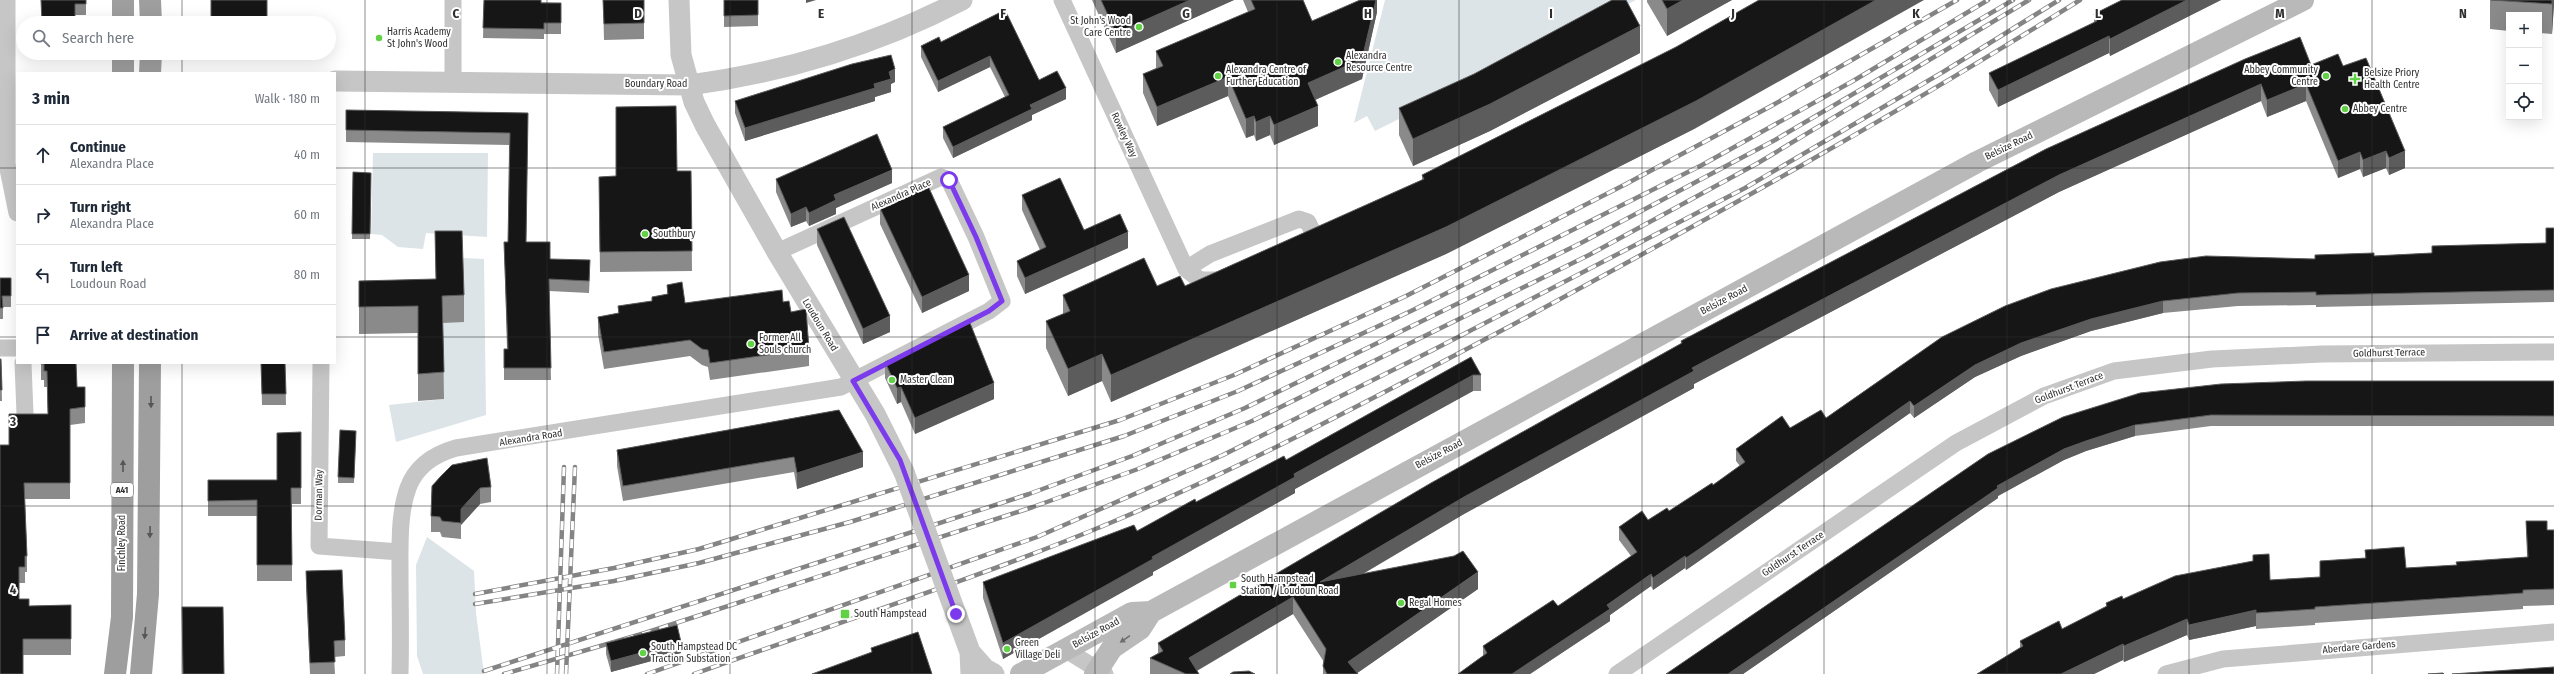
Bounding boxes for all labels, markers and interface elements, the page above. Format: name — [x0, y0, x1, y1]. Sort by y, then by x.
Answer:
text: C — [453, 6, 460, 21]
text: D — [634, 6, 642, 21]
text: E — [818, 6, 824, 21]
text: F — [1000, 6, 1006, 21]
text: G — [1182, 6, 1190, 21]
text: H — [1364, 6, 1372, 21]
text: I — [1549, 6, 1553, 21]
text: J — [1730, 6, 1735, 21]
text: K — [1912, 6, 1920, 21]
text: L — [2095, 6, 2101, 21]
text: M — [2275, 6, 2285, 21]
text: N — [2459, 6, 2467, 21]
map controls — [2506, 12, 2542, 120]
button: + — [2506, 12, 2542, 48]
place label: St John's Wood Care Centre — [1070, 15, 1131, 39]
search box — [16, 16, 336, 60]
marker: St John's Wood Care Centre — [1134, 22, 1144, 32]
place label: Harris Academy St John's Wood — [387, 26, 451, 50]
icon: search — [30, 27, 52, 49]
text: Search here — [62, 29, 134, 47]
marker: Harris Academy St John's Wood — [374, 33, 384, 43]
button: − — [2506, 48, 2542, 84]
place label: Alexandra Resource Centre — [1346, 50, 1412, 74]
marker: Alexandra Resource Centre — [1333, 57, 1343, 67]
place label: Alexandra Centre of Further Education — [1226, 64, 1307, 88]
place label: Abbey Community Centre — [2244, 64, 2319, 88]
place label: Belsize Priory Health Centre — [2364, 67, 2420, 91]
marker: Alexandra Centre of Further Education — [1213, 71, 1223, 81]
marker: Abbey Community Centre — [2321, 71, 2331, 81]
marker: Belsize Priory Health Centre — [2349, 73, 2361, 85]
street label: Boundary Road — [625, 78, 687, 90]
button: locate — [2506, 84, 2542, 120]
text: 3 min — [32, 88, 70, 109]
text: Walk · 180 m — [255, 91, 320, 106]
place label: Abbey Centre — [2353, 103, 2407, 115]
marker: Abbey Centre — [2340, 104, 2350, 114]
street label: Rowley Way — [1108, 111, 1140, 160]
street label: Belsize Road — [1983, 129, 2035, 163]
text: Continue — [70, 138, 126, 156]
icon: ahead — [32, 144, 54, 166]
text: 40 m — [294, 147, 320, 162]
text: Alexandra Place — [70, 156, 154, 171]
route start — [940, 171, 958, 189]
street label: Alexandra Place — [869, 176, 933, 214]
text: Turn right — [70, 198, 131, 216]
icon: right — [32, 204, 54, 226]
text: 60 m — [294, 207, 320, 222]
text: Alexandra Place — [70, 216, 154, 231]
place label: Southbury — [653, 228, 696, 240]
marker: Southbury — [640, 229, 650, 239]
text: Turn left — [70, 258, 123, 276]
icon: left — [32, 264, 54, 286]
text: 80 m — [294, 267, 320, 282]
text: Loudoun Road — [70, 276, 147, 291]
street label: Belsize Road — [1698, 283, 1750, 317]
street label: Loudoun Road — [800, 297, 840, 353]
icon: arrive — [32, 324, 54, 346]
text: Arrive at destination — [70, 326, 198, 344]
place label: Former All Souls church — [759, 332, 811, 356]
marker: Former All Souls church — [746, 339, 756, 349]
street label: Goldhurst Terrace — [2353, 346, 2425, 360]
street label: Goldhurst Terrace — [2033, 369, 2105, 407]
place label: Master Clean — [900, 374, 953, 386]
marker: Master Clean — [887, 375, 897, 385]
one-way arrow — [148, 396, 154, 409]
text: 3 — [9, 414, 16, 429]
street label: Alexandra Road — [499, 427, 563, 449]
street label: Belsize Road — [1413, 437, 1465, 471]
one-way arrow — [120, 459, 126, 472]
street label: Dorman Way — [313, 469, 325, 521]
road number: A41 — [111, 483, 133, 497]
street label: Finchley Road — [116, 515, 128, 571]
one-way arrow — [146, 526, 153, 538]
street label: Goldhurst Terrace — [1760, 529, 1826, 579]
place label: South Hampstead Station / Loudoun Road — [1241, 573, 1339, 597]
marker: South Hampstead Station / Loudoun Road — [1228, 580, 1238, 590]
text: 4 — [10, 582, 17, 597]
place label: Regal Homes — [1409, 597, 1462, 609]
marker: Regal Homes — [1396, 598, 1406, 608]
route end — [947, 605, 965, 623]
marker: South Hampstead — [839, 608, 851, 620]
place label: South Hampstead — [854, 608, 927, 620]
street label: Belsize Road — [1070, 615, 1122, 651]
one-way arrow — [142, 627, 148, 639]
one-way arrow — [1119, 635, 1130, 643]
place label: Green Village Deli — [1015, 637, 1060, 661]
street label: Aberdare Gardens — [2322, 638, 2396, 656]
place label: South Hampstead DC Traction Substation — [651, 641, 737, 665]
marker: Green Village Deli — [1002, 644, 1012, 654]
marker: South Hampstead DC Traction Substation — [638, 648, 648, 658]

